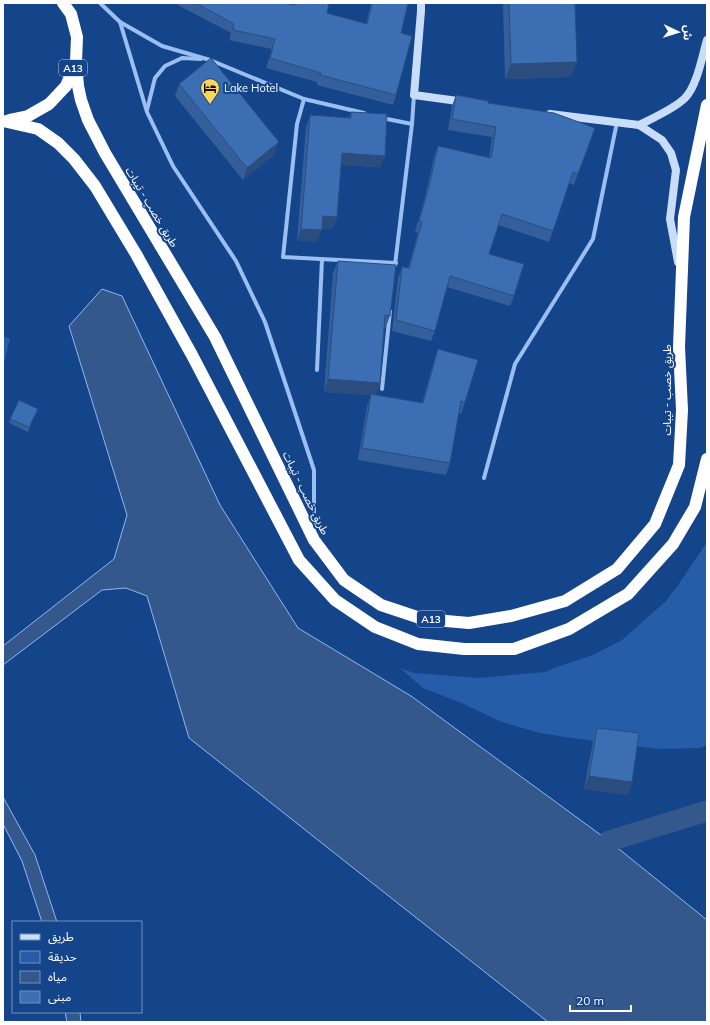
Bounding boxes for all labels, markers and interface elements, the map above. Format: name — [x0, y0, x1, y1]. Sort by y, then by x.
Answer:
north arrow — [658, 12, 698, 52]
text: ش — [680, 25, 695, 41]
road number: A13 — [59, 60, 87, 76]
hotel icon: Lake Hotel — [199, 77, 221, 105]
place label: Lake Hotel — [224, 81, 278, 95]
street label: طريق خصب - تيبات — [122, 164, 181, 250]
street label: طريق خصب - تيبات — [660, 344, 674, 436]
street label: طريق خصب - تيبات — [279, 449, 332, 537]
road number: A13 — [417, 611, 445, 627]
legend — [12, 921, 142, 1013]
text: طريق — [48, 929, 74, 945]
text: حديقة — [48, 949, 77, 964]
text: مياه — [48, 969, 67, 984]
scale bar — [570, 987, 631, 1013]
text: مبنى — [48, 989, 71, 1004]
text: 20 m — [576, 993, 604, 1008]

